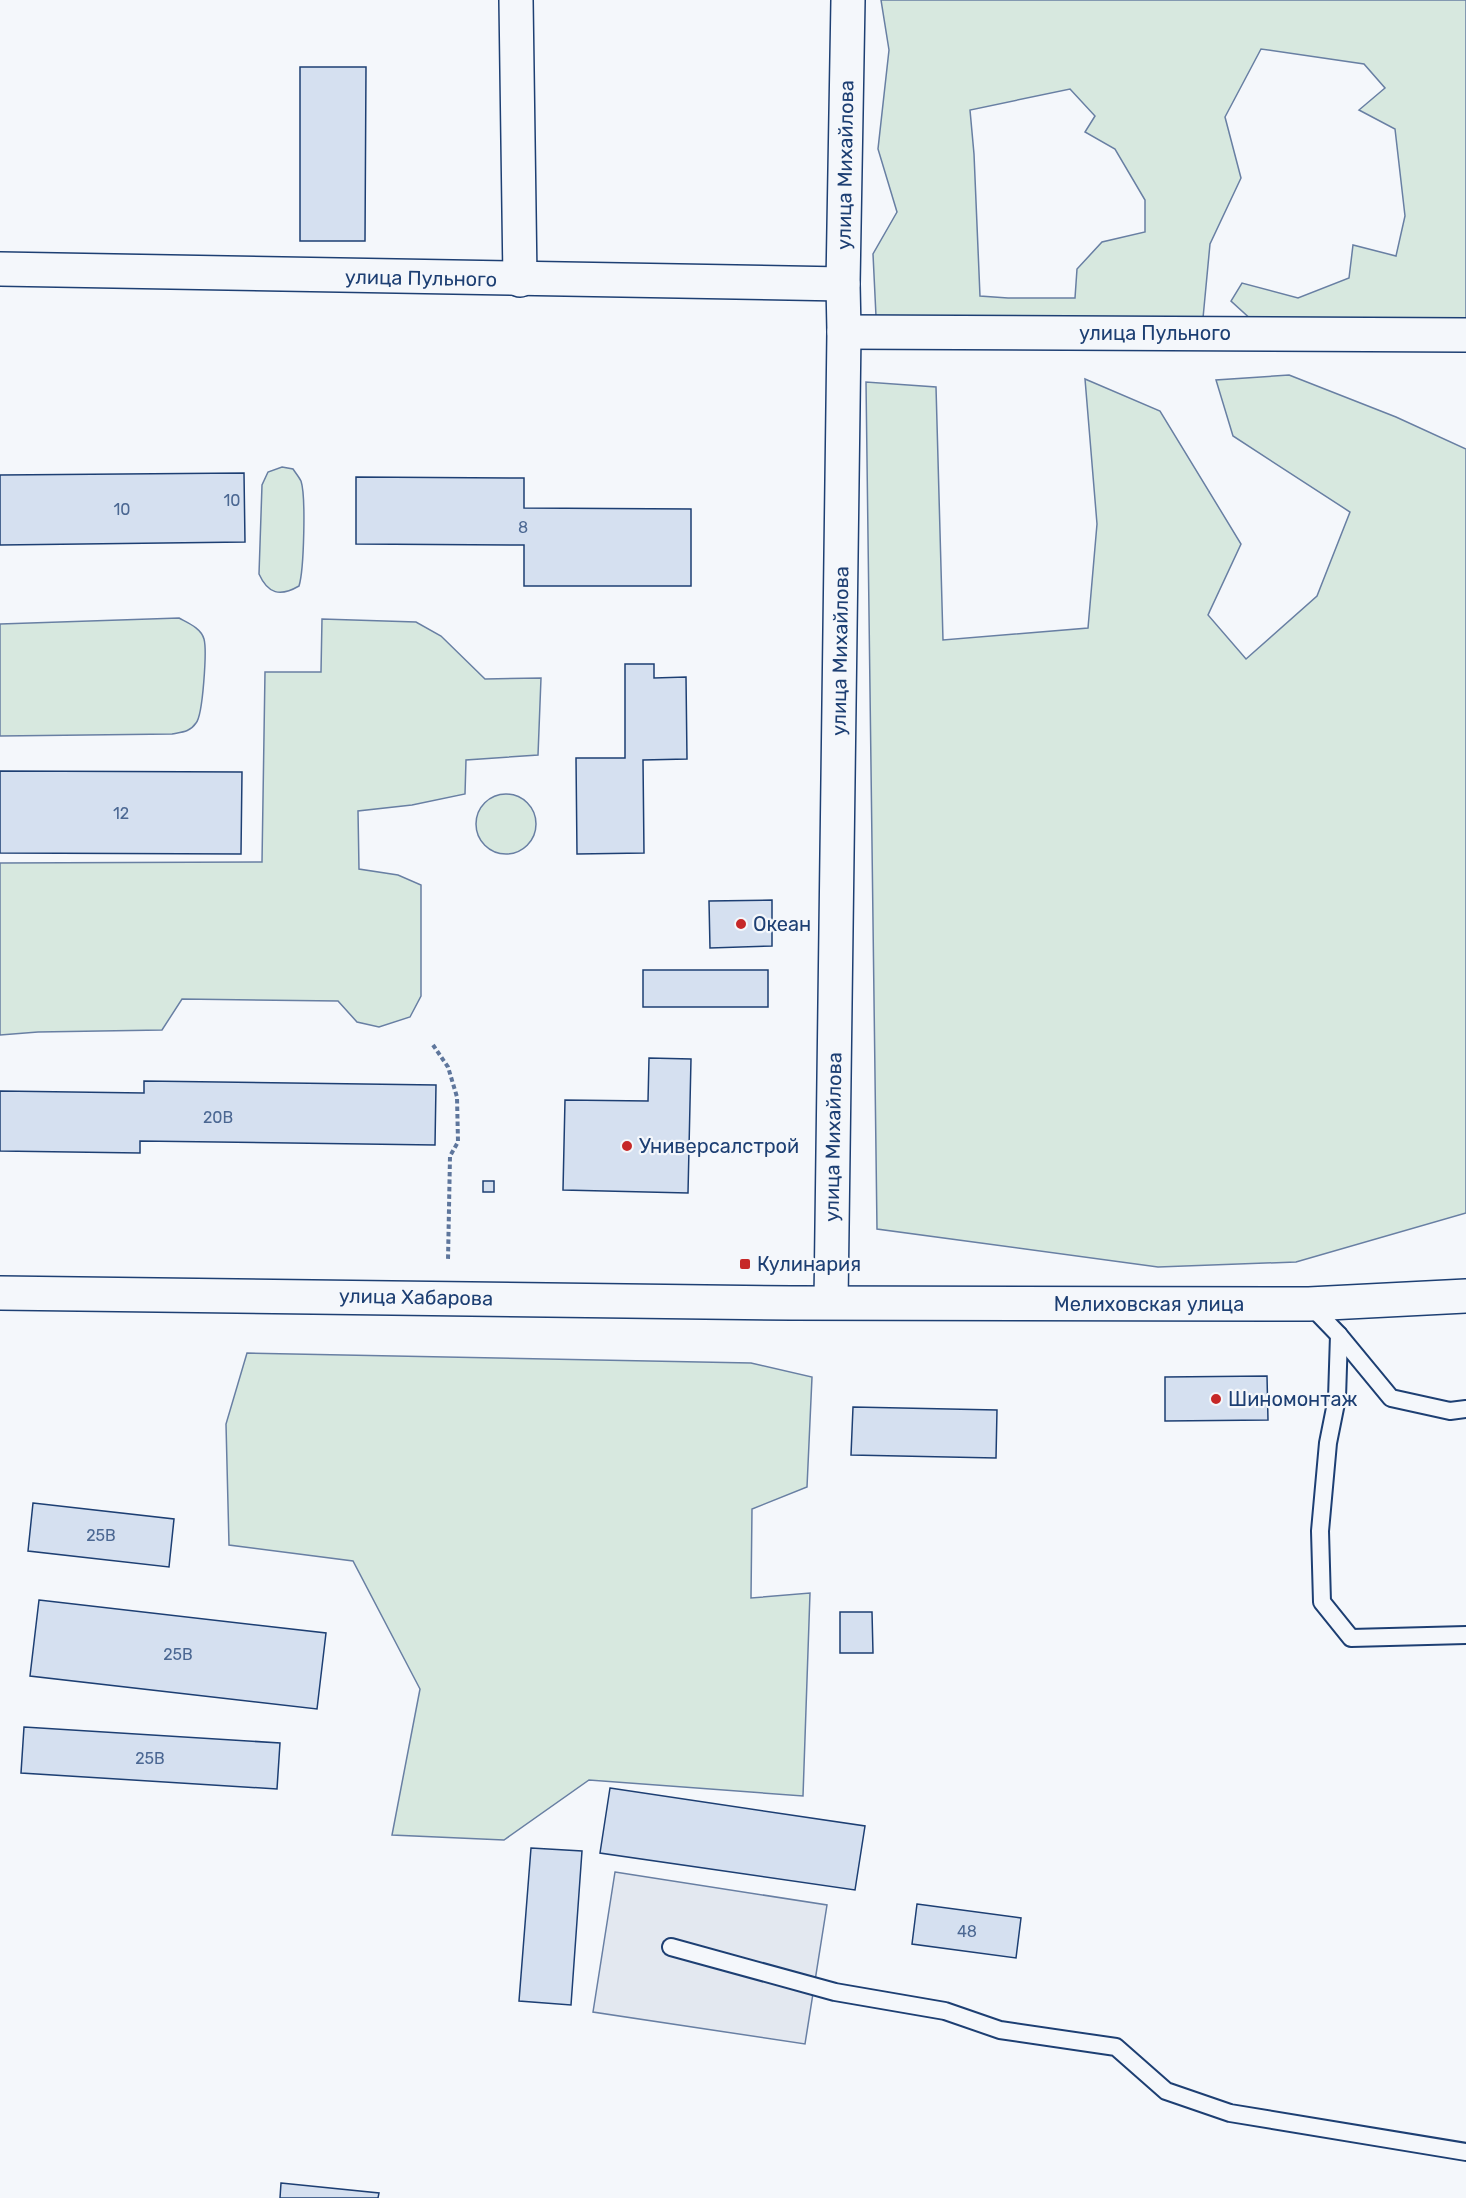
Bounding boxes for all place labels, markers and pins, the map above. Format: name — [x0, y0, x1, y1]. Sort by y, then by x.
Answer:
place label: Океан — [753, 912, 811, 936]
marker: Океан — [734, 917, 748, 931]
place label: Универсалстрой — [639, 1134, 799, 1158]
marker: Универсалстрой — [620, 1139, 634, 1153]
place label: Кулинария — [757, 1252, 861, 1276]
marker: Кулинария — [738, 1257, 752, 1271]
place label: Шиномонтаж — [1228, 1387, 1358, 1411]
marker: Шиномонтаж — [1209, 1392, 1223, 1406]

